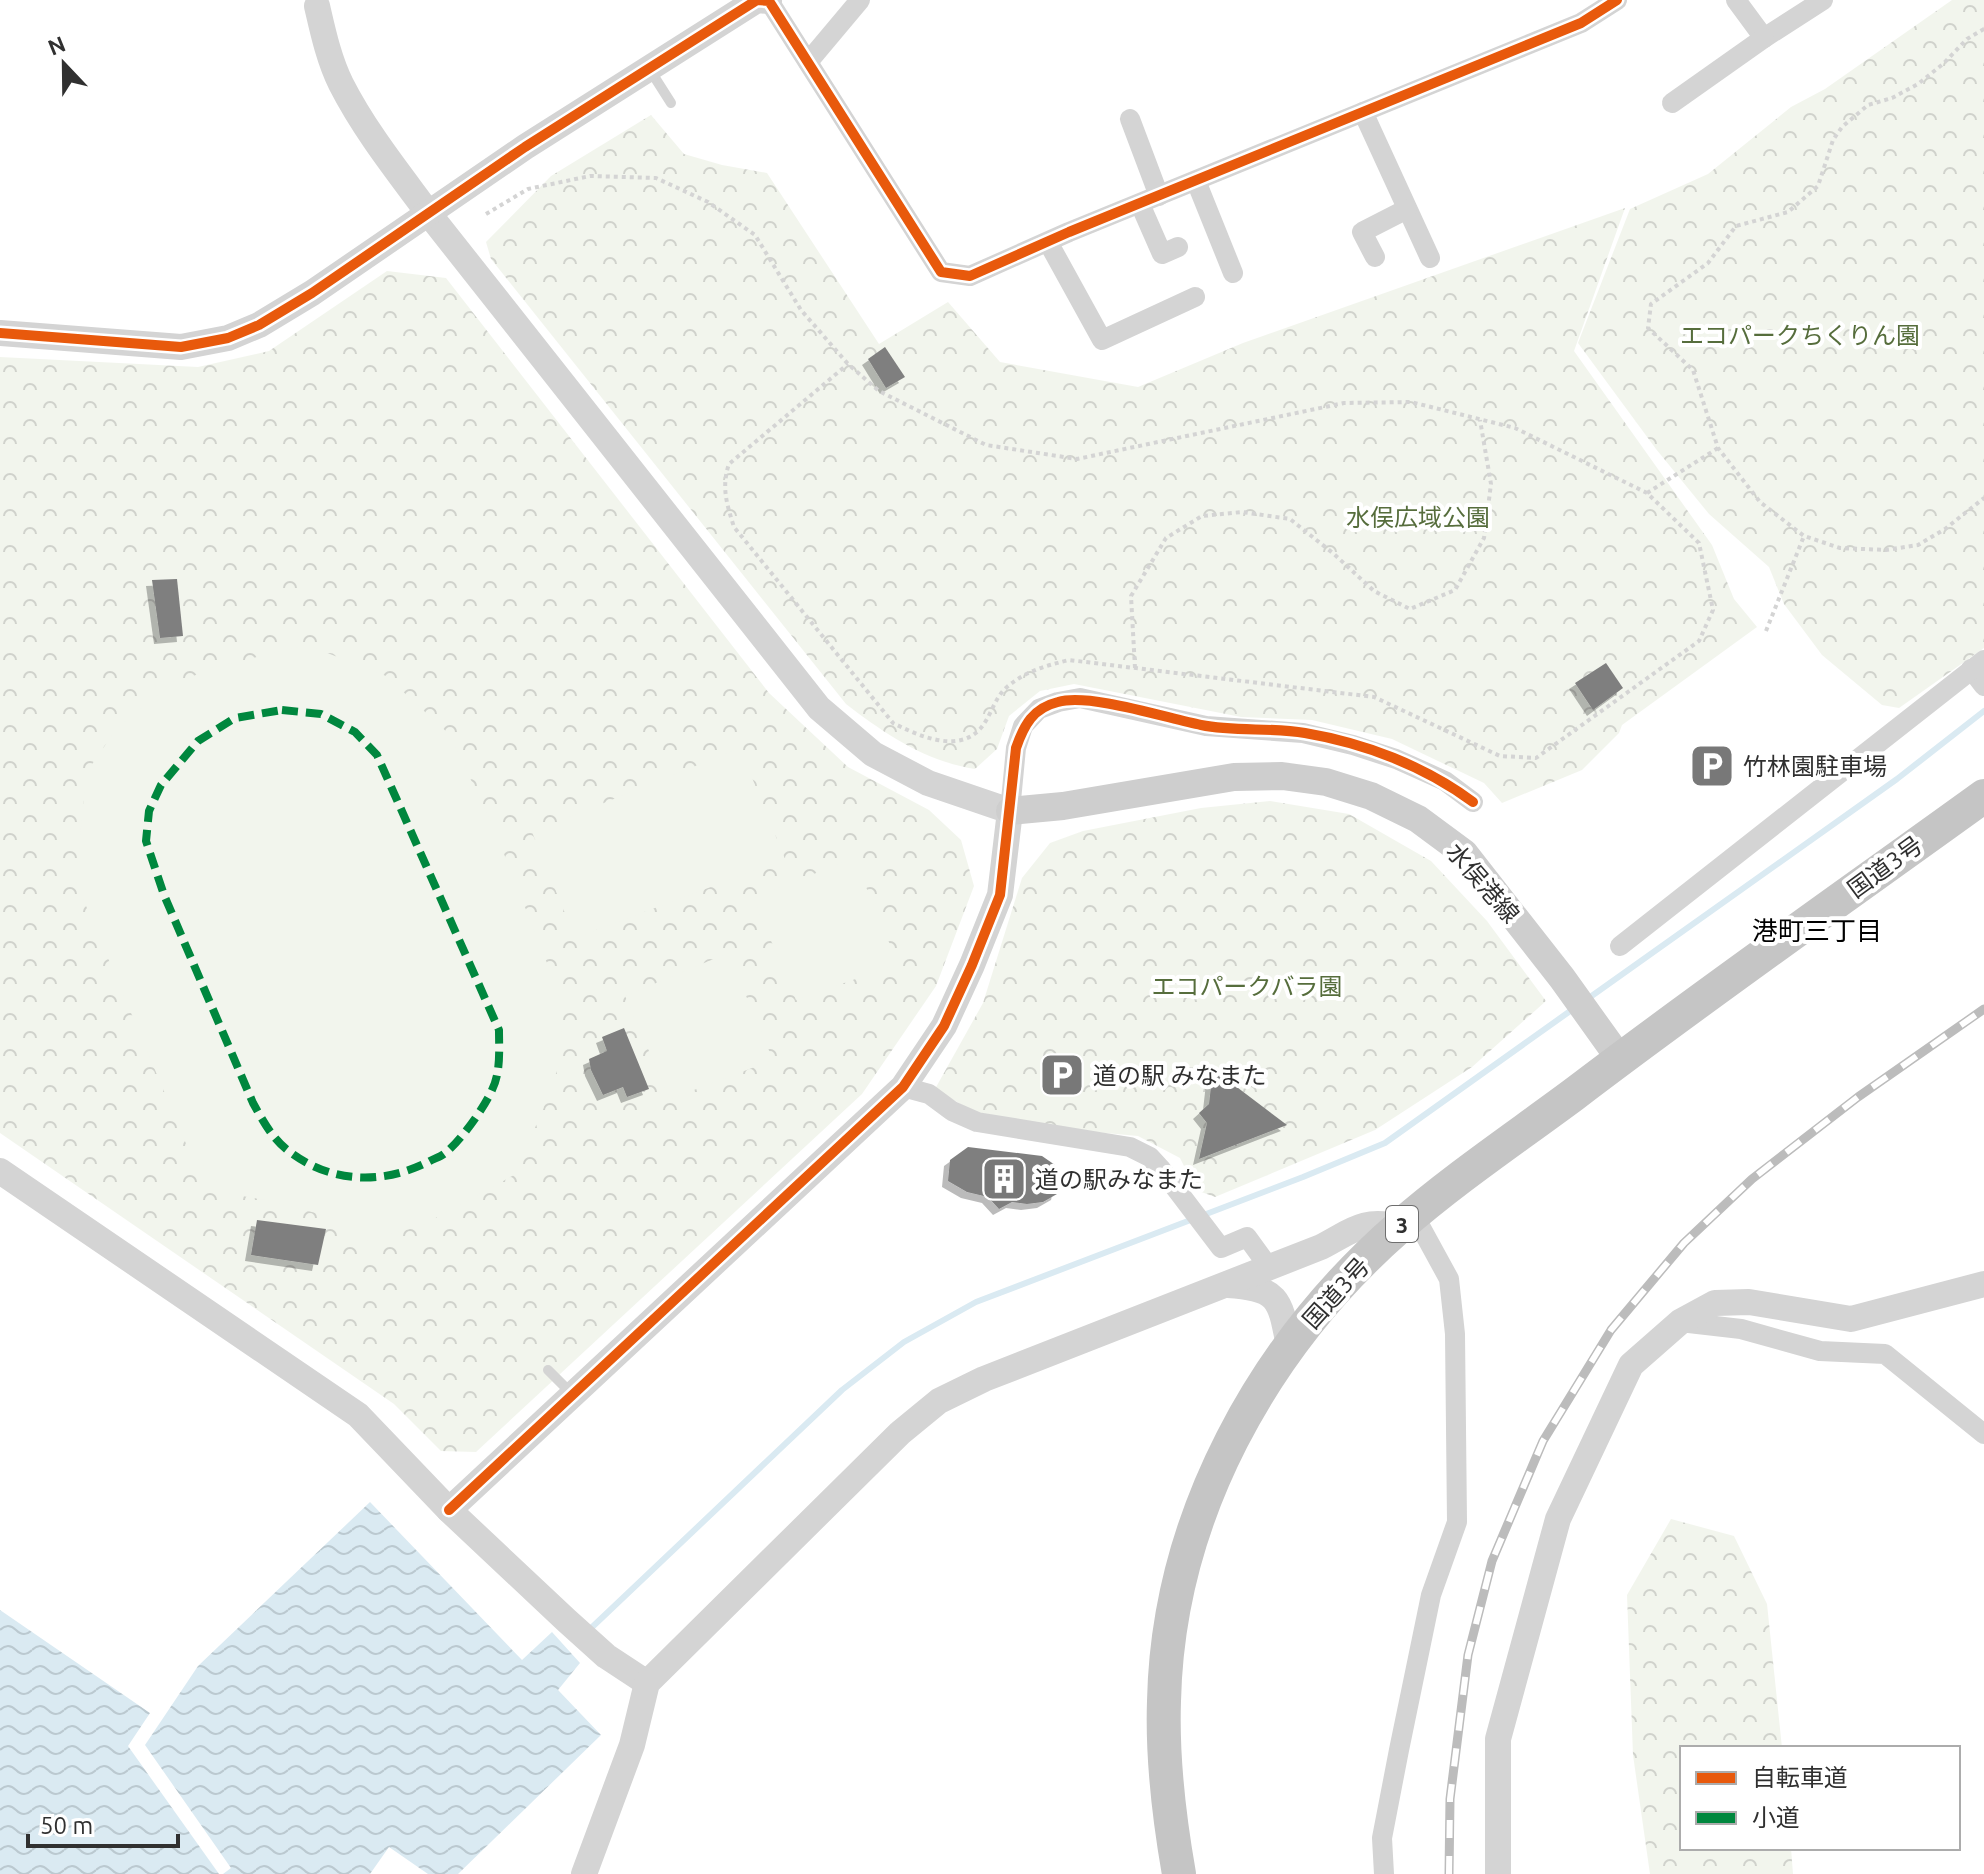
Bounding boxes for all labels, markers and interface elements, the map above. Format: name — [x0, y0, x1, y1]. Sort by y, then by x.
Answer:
north arrow — [24, 24, 104, 104]
text: N — [44, 30, 69, 60]
park label: エコパークちくりん園 — [1680, 322, 1920, 349]
park label: 水俣広域公園 — [1346, 504, 1490, 531]
parking icon: 竹林園駐車場 — [1688, 742, 1736, 790]
place label: 竹林園駐車場 — [1743, 753, 1887, 780]
street label: 国道3号 — [1842, 831, 1928, 903]
street label: 水俣港線 — [1441, 838, 1525, 928]
district label: 港町三丁目 — [1752, 916, 1882, 945]
park label: エコパークバラ園 — [1152, 973, 1342, 1000]
parking icon: 道の駅 みなまた — [1038, 1051, 1086, 1099]
place label: 道の駅 みなまた — [1093, 1062, 1267, 1089]
building icon: 道の駅みなまた — [980, 1155, 1028, 1203]
place label: 道の駅みなまた — [1035, 1166, 1203, 1193]
road number: 3 — [1386, 1206, 1418, 1242]
street label: 国道3号 — [1297, 1252, 1375, 1334]
legend — [1680, 1746, 1960, 1850]
text: 自転車道 — [1752, 1764, 1848, 1791]
scale bar — [28, 1798, 178, 1848]
text: 小道 — [1752, 1804, 1800, 1831]
text: 50 m — [40, 1812, 93, 1839]

